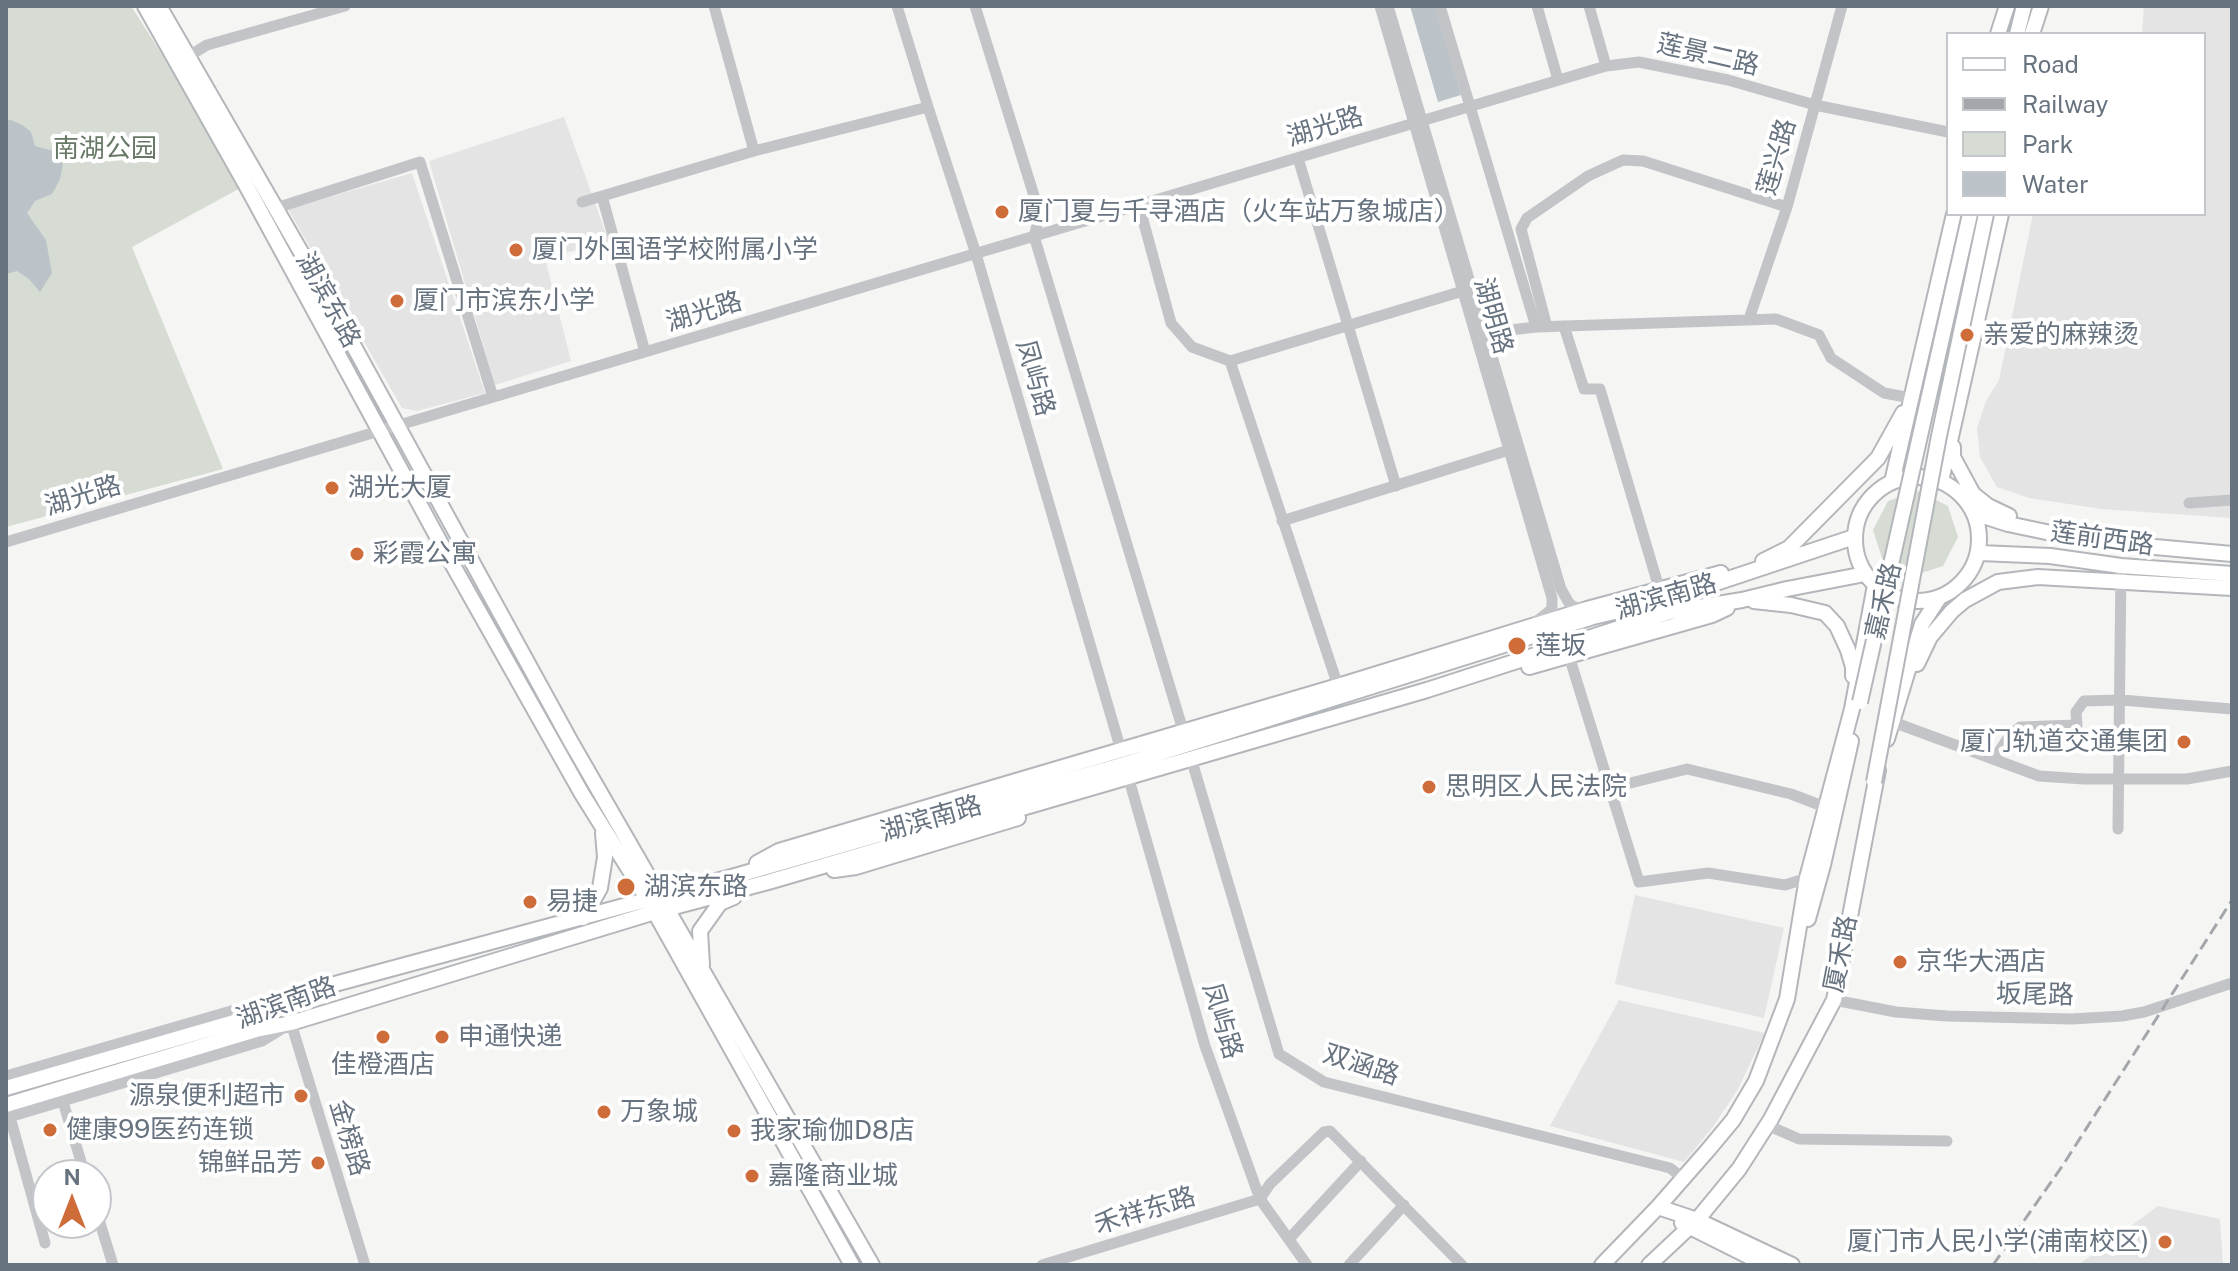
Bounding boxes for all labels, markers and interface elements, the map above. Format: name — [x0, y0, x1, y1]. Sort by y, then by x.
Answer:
street label: 莲景二路 — [1654, 28, 1762, 82]
legend — [1946, 32, 2206, 216]
text: Road — [2022, 50, 2079, 78]
text: Railway — [2022, 90, 2108, 118]
street label: 湖光路 — [1283, 101, 1367, 153]
street label: 莲兴路 — [1751, 115, 1803, 199]
text: Park — [2022, 130, 2073, 158]
park label: 南湖公园 — [53, 133, 157, 165]
text: Water — [2022, 170, 2089, 198]
place label: 厦门夏与千寻酒店（火车站万象城店） — [1018, 196, 1460, 228]
marker: 厦门夏与千寻酒店（火车站万象城店） — [993, 203, 1011, 221]
place label: 厦门外国语学校附属小学 — [532, 234, 818, 266]
marker: 厦门外国语学校附属小学 — [507, 241, 525, 259]
street label: 湖滨东路 — [289, 247, 367, 353]
street label: 湖明路 — [1467, 274, 1519, 358]
place label: 厦门市滨东小学 — [413, 285, 595, 317]
street label: 湖光路 — [662, 286, 746, 338]
marker: 厦门市滨东小学 — [388, 292, 406, 310]
place label: 亲爱的麻辣烫 — [1983, 319, 2139, 351]
marker: 亲爱的麻辣烫 — [1958, 326, 1976, 344]
street label: 凤屿路 — [1009, 336, 1061, 420]
street label: 湖光路 — [41, 470, 125, 522]
place label: 湖光大厦 — [348, 472, 452, 504]
marker: 湖光大厦 — [323, 479, 341, 497]
street label: 莲前西路 — [2048, 516, 2156, 562]
place label: 彩霞公寓 — [373, 538, 477, 570]
marker: 彩霞公寓 — [348, 545, 366, 563]
street label: 嘉禾路 — [1860, 559, 1908, 643]
street label: 湖滨南路 — [1612, 568, 1720, 626]
place label: 莲坂 — [1535, 630, 1587, 662]
marker: 莲坂 — [1506, 635, 1528, 657]
place label: 厦门轨道交通集团 — [1960, 726, 2168, 758]
marker: 厦门轨道交通集团 — [2175, 733, 2193, 751]
place label: 思明区人民法院 — [1445, 771, 1627, 803]
marker: 思明区人民法院 — [1420, 778, 1438, 796]
street label: 湖滨南路 — [877, 790, 985, 848]
place label: 湖滨东路 — [644, 871, 748, 903]
marker: 湖滨东路 — [615, 876, 637, 898]
place label: 易捷 — [546, 886, 598, 918]
marker: 易捷 — [521, 893, 539, 911]
street label: 厦禾路 — [1818, 913, 1864, 995]
place label: 京华大酒店 — [1916, 946, 2046, 978]
marker: 京华大酒店 — [1891, 953, 1909, 971]
street label: 湖滨南路 — [232, 971, 340, 1035]
street label: 凤屿路 — [1196, 979, 1248, 1063]
street label: 坂尾路 — [1996, 979, 2074, 1011]
place label: 申通快递 — [458, 1021, 562, 1053]
marker: 佳橙酒店 — [374, 1028, 392, 1046]
marker: 申通快递 — [433, 1028, 451, 1046]
street label: 双涵路 — [1319, 1038, 1403, 1092]
place label: 佳橙酒店 — [331, 1049, 435, 1081]
place label: 源泉便利超市 — [129, 1080, 285, 1112]
marker: 源泉便利超市 — [292, 1087, 310, 1105]
street label: 金榜路 — [323, 1096, 375, 1180]
place label: 万象城 — [620, 1096, 698, 1128]
marker: 万象城 — [595, 1103, 613, 1121]
place label: 健康99医药连锁 — [66, 1114, 254, 1146]
place label: 我家瑜伽D8店 — [750, 1115, 915, 1147]
marker: 健康99医药连锁 — [41, 1121, 59, 1139]
marker: 我家瑜伽D8店 — [725, 1122, 743, 1140]
place label: 锦鲜品芳 — [198, 1147, 302, 1179]
marker: 锦鲜品芳 — [309, 1154, 327, 1172]
north arrow — [32, 1159, 112, 1239]
place label: 嘉隆商业城 — [768, 1160, 898, 1192]
text: N — [63, 1164, 81, 1190]
marker: 嘉隆商业城 — [743, 1167, 761, 1185]
street label: 禾祥东路 — [1091, 1181, 1199, 1241]
place label: 厦门市人民小学(浦南校区) — [1847, 1226, 2149, 1258]
marker: 厦门市人民小学(浦南校区) — [2156, 1233, 2174, 1251]

